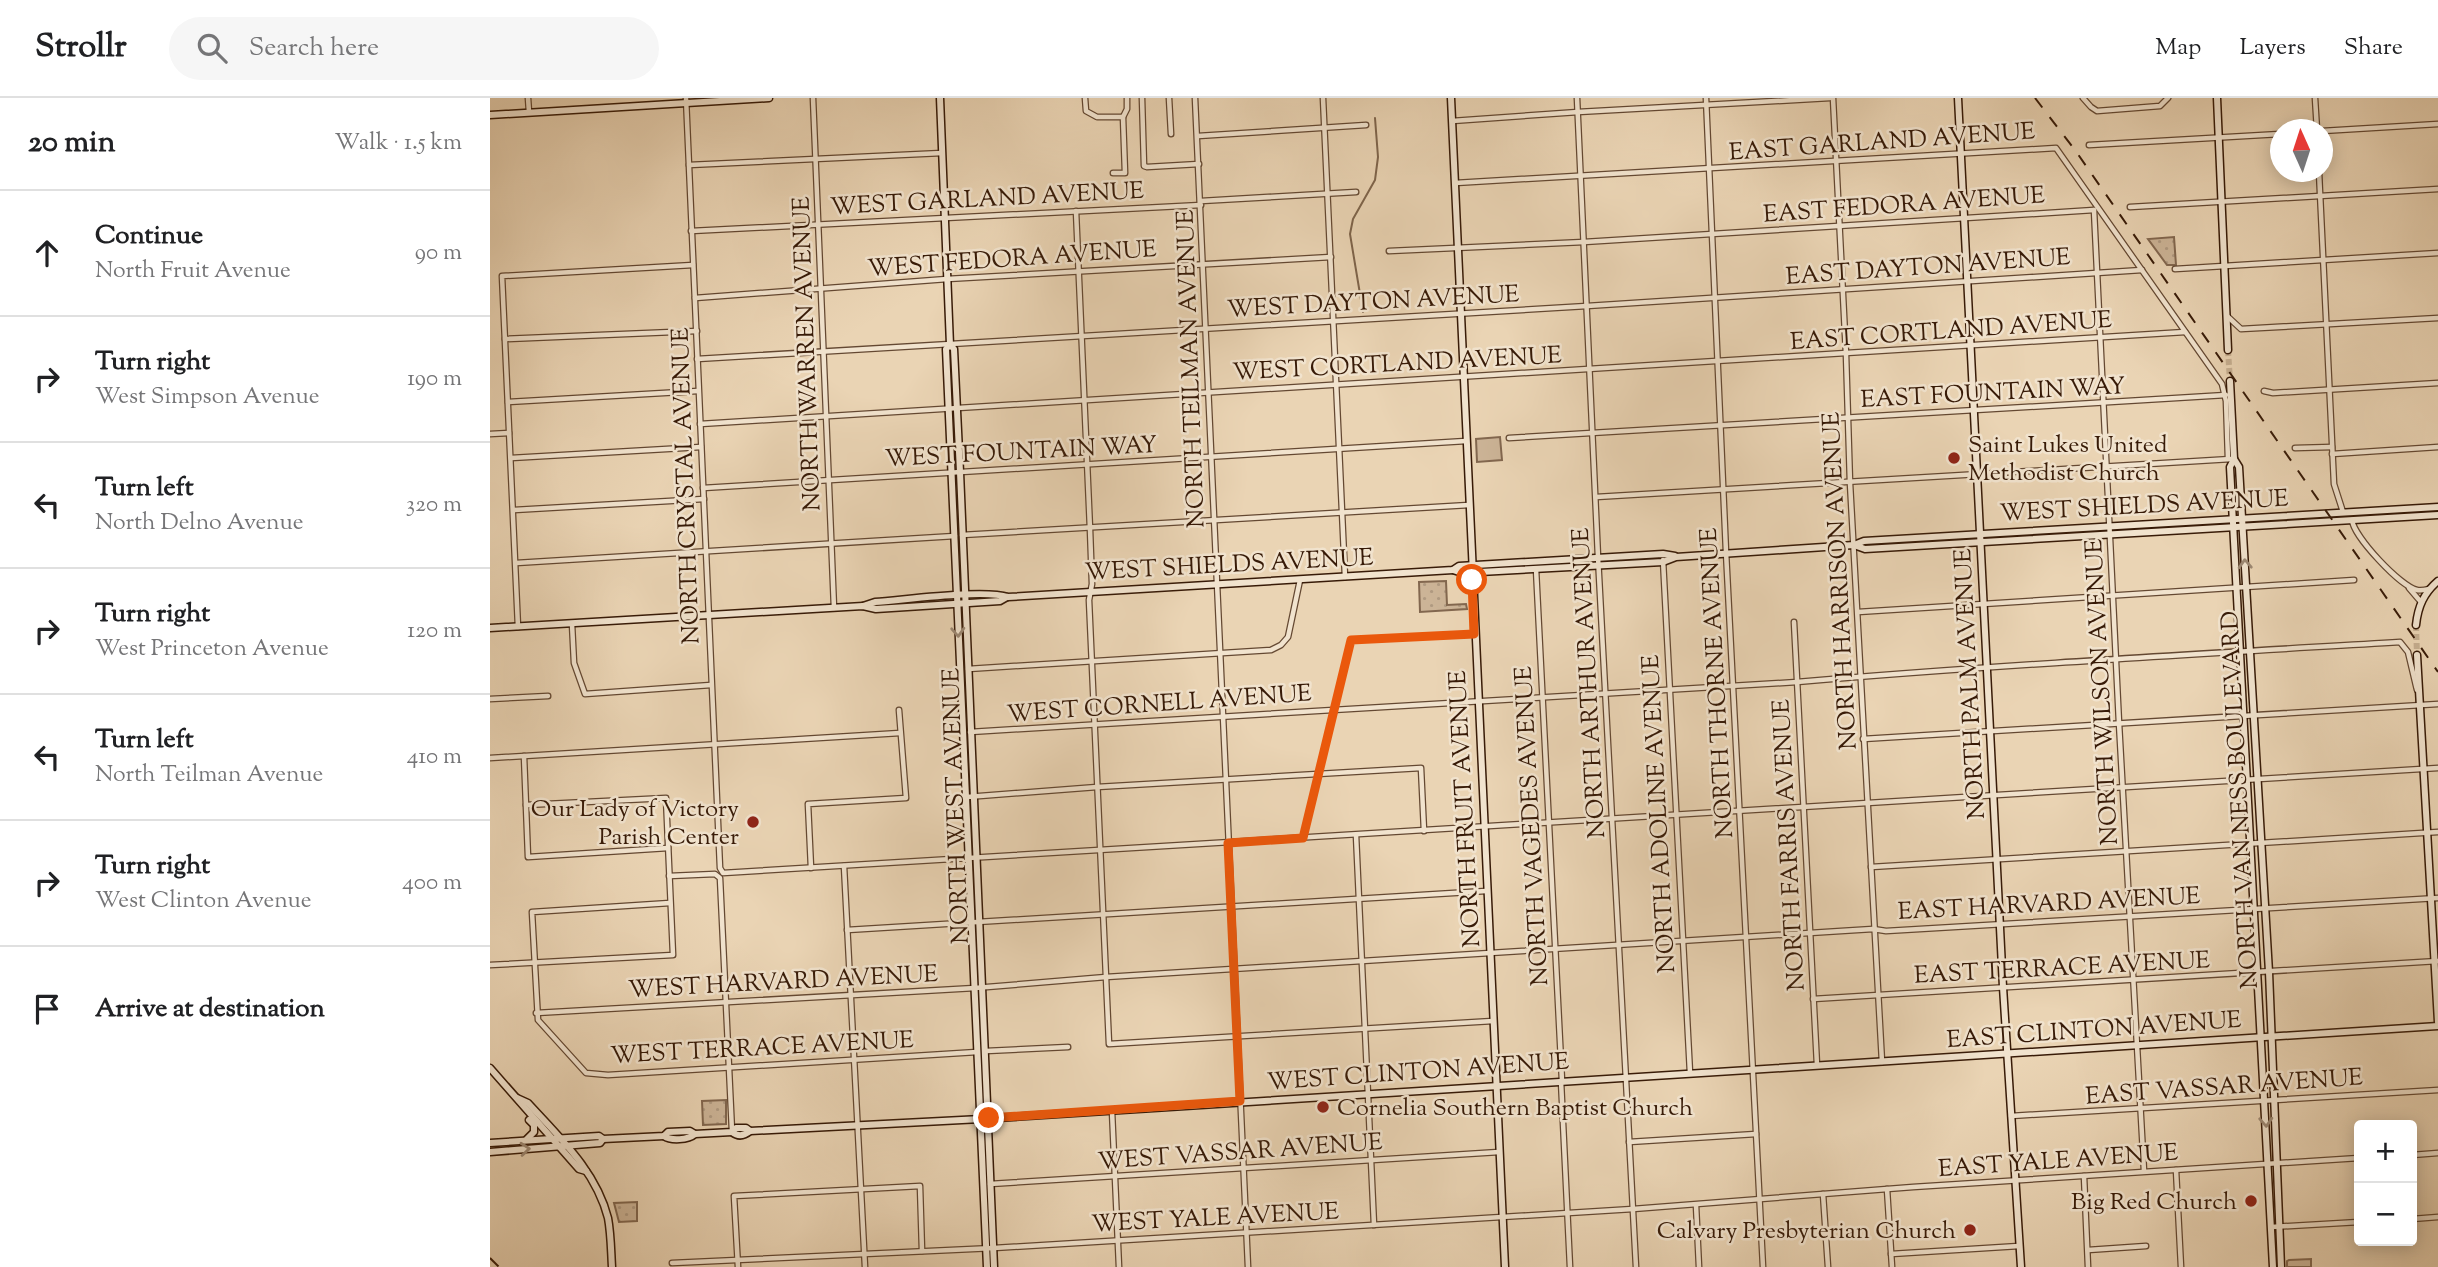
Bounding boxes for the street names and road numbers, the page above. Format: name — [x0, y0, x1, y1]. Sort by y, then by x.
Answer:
street label: EAST GARLAND AVENUE — [1728, 115, 2037, 171]
street label: WEST GARLAND AVENUE — [829, 175, 1145, 225]
street label: EAST FEDORA AVENUE — [1762, 179, 2047, 233]
street label: NORTH WARREN AVENUE — [785, 196, 830, 512]
street label: NORTH TEILMAN AVENUE — [1169, 209, 1215, 529]
street label: WEST FEDORA AVENUE — [866, 233, 1158, 287]
street label: EAST DAYTON AVENUE — [1785, 241, 2072, 295]
street label: WEST DAYTON AVENUE — [1226, 278, 1521, 328]
street label: EAST CORTLAND AVENUE — [1789, 304, 2114, 360]
street label: NORTH CRYSTAL AVENUE — [664, 326, 710, 645]
street label: WEST CORTLAND AVENUE — [1232, 339, 1563, 391]
street label: EAST FOUNTAIN WAY — [1860, 370, 2126, 418]
street label: NORTH HARRISON AVENUE — [1815, 411, 1867, 751]
street label: WEST FOUNTAIN WAY — [884, 429, 1158, 477]
street label: WEST SHIELDS AVENUE — [1999, 482, 2290, 532]
street label: NORTH ARTHUR AVENUE — [1565, 526, 1615, 839]
street label: NORTH THORNE AVENUE — [1693, 526, 1743, 839]
street label: NORTH WILSON AVENUE — [2078, 537, 2128, 846]
street label: WEST SHIELDS AVENUE — [1084, 541, 1375, 591]
street label: NORTH PALM AVENUE — [1947, 547, 1995, 820]
street label: NORTH VAN NESS BOULEVARD — [2214, 610, 2268, 990]
street label: NORTH ADOLINE AVENUE — [1635, 653, 1685, 974]
street label: NORTH VAGEDES AVENUE — [1508, 665, 1558, 987]
street label: NORTH WEST AVENUE — [935, 667, 979, 945]
street label: NORTH FRUIT AVENUE — [1442, 669, 1490, 948]
street label: WEST CORNELL AVENUE — [1006, 677, 1313, 733]
street label: NORTH FARRIS AVENUE — [1765, 698, 1815, 992]
street label: EAST HARVARD AVENUE — [1897, 880, 2202, 930]
street label: EAST TERRACE AVENUE — [1913, 944, 2211, 994]
street label: WEST HARVARD AVENUE — [627, 958, 939, 1008]
street label: EAST CLINTON AVENUE — [1946, 1004, 2243, 1058]
street label: WEST TERRACE AVENUE — [610, 1024, 915, 1074]
street label: WEST CLINTON AVENUE — [1266, 1045, 1571, 1101]
street label: EAST VASSAR AVENUE — [2084, 1061, 2364, 1115]
street label: WEST VASSAR AVENUE — [1097, 1126, 1384, 1180]
street label: EAST YALE AVENUE — [1937, 1137, 2180, 1187]
street label: WEST YALE AVENUE — [1090, 1196, 1340, 1242]

